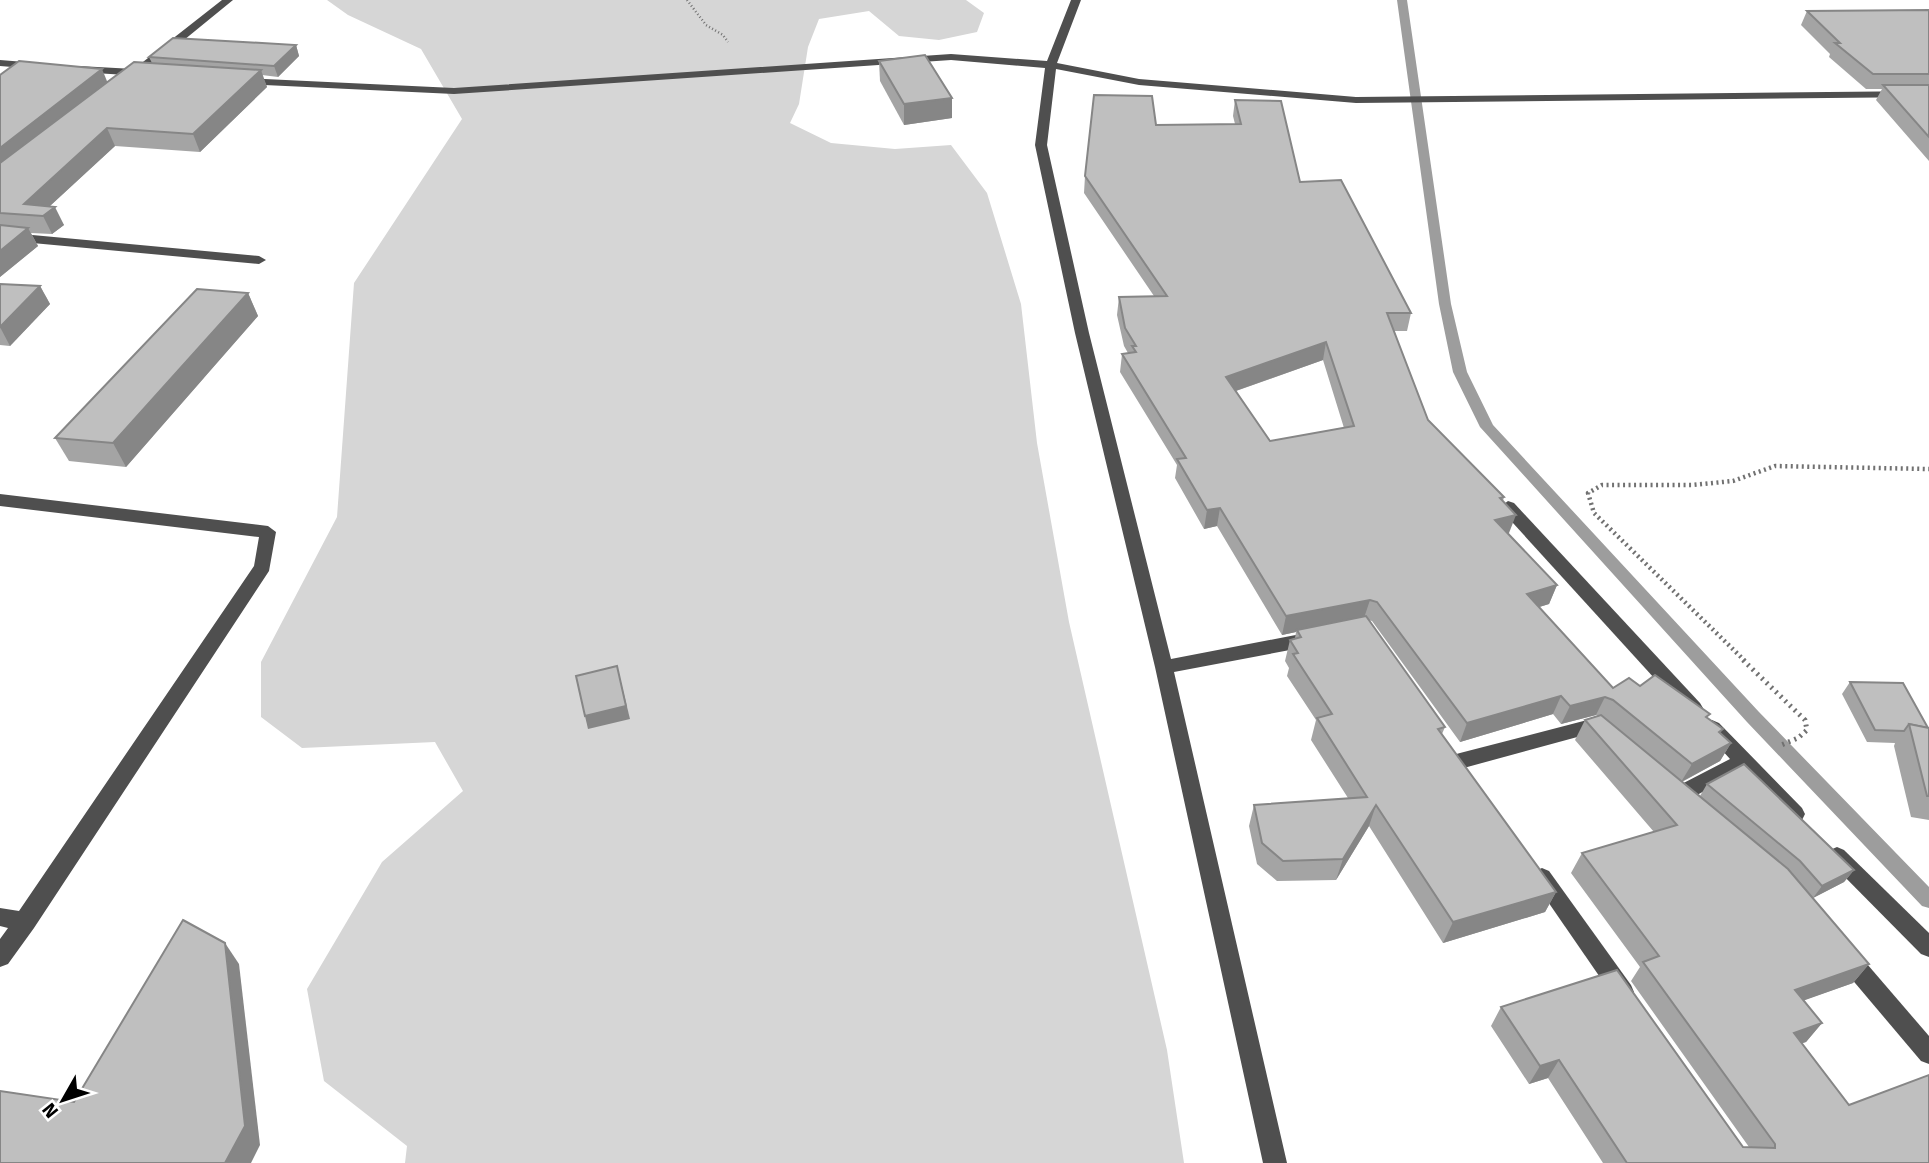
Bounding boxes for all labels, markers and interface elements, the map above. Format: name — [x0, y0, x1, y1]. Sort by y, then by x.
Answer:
north arrow — [28, 1065, 98, 1135]
text: N — [37, 1098, 63, 1123]

